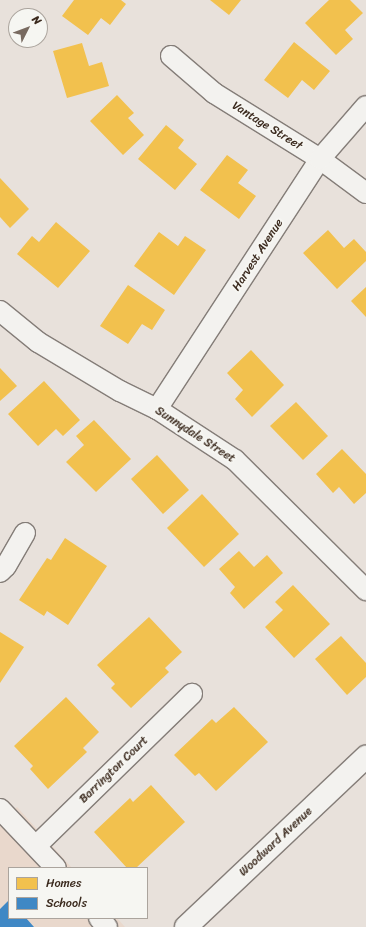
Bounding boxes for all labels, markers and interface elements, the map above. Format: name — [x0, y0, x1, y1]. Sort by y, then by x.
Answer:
north arrow — [8, 8, 48, 48]
text: N — [27, 11, 46, 29]
street label: Vantage Street — [229, 99, 305, 153]
street label: Harvest Avenue — [229, 216, 287, 294]
street label: Sunnydale Street — [152, 404, 238, 466]
street label: Barrington Court — [77, 733, 151, 807]
street label: Woodward Avenue — [236, 804, 316, 880]
legend — [8, 867, 148, 919]
text: Homes — [46, 872, 82, 894]
text: Schools — [46, 892, 87, 914]

